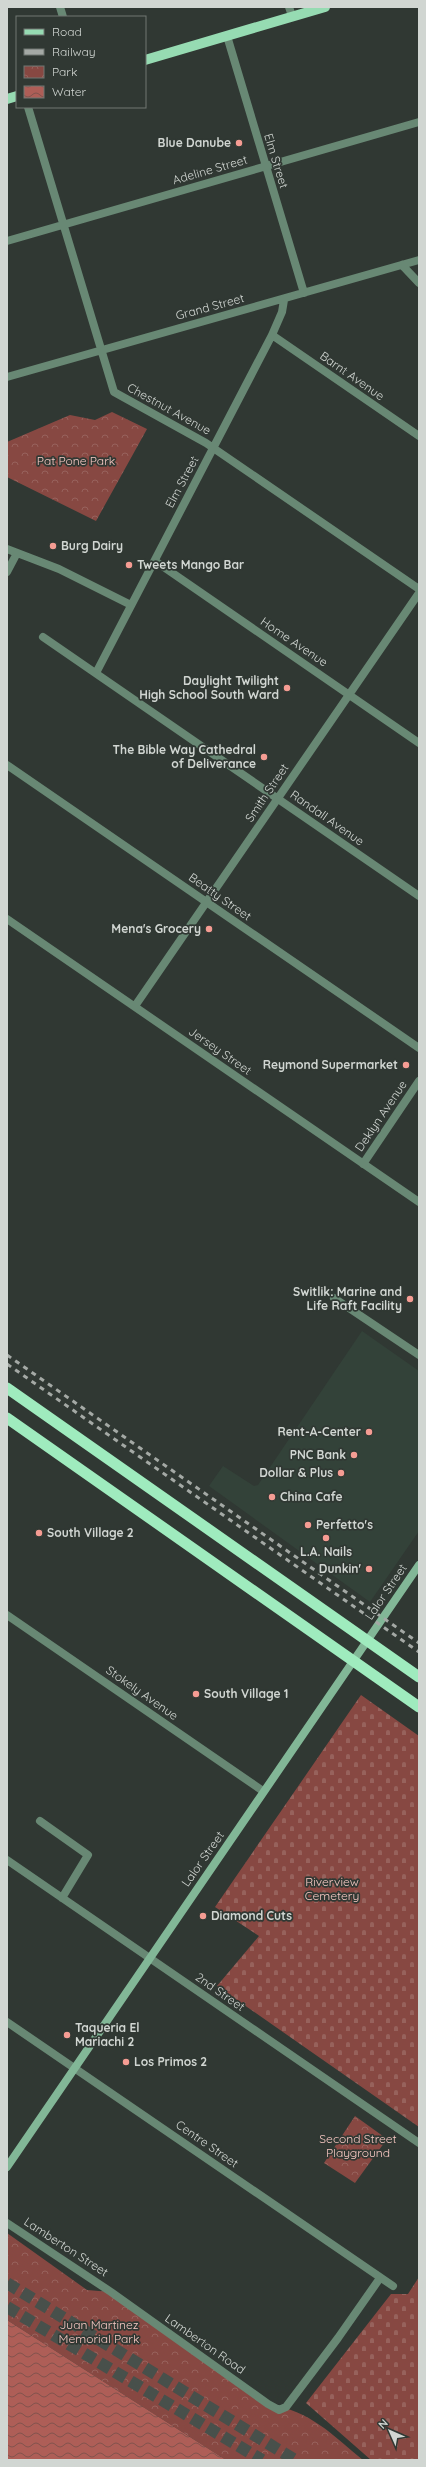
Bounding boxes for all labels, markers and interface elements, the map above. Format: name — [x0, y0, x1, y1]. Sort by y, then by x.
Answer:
legend — [16, 16, 146, 108]
text: Road — [52, 24, 82, 39]
text: Railway — [52, 44, 96, 59]
text: Park — [52, 64, 77, 79]
text: Water — [52, 84, 87, 99]
street label: Elm Street — [261, 132, 292, 190]
place label: Blue Danube — [158, 135, 231, 150]
marker: Blue Danube — [234, 138, 244, 148]
street label: Adeline Street — [171, 152, 249, 187]
street label: Grand Street — [174, 290, 246, 323]
street label: Barnt Avenue — [317, 348, 387, 403]
street label: Chestnut Avenue — [125, 379, 214, 438]
park label: Pat Pone Park — [37, 453, 115, 468]
street label: Elm Street — [162, 453, 201, 510]
place label: Burg Dairy — [61, 538, 123, 553]
marker: Burg Dairy — [48, 541, 58, 551]
place label: Tweets Mango Bar — [137, 557, 244, 572]
marker: Tweets Mango Bar — [124, 560, 134, 570]
street label: Home Avenue — [258, 614, 331, 670]
place label: Daylight Twilight High School South Ward — [139, 673, 279, 702]
marker: Daylight Twilight High School South Ward — [282, 683, 292, 693]
place label: The Bible Way Cathedral of Deliverance — [113, 742, 256, 771]
marker: The Bible Way Cathedral of Deliverance — [259, 752, 269, 762]
street label: Smith Street — [242, 761, 292, 825]
street label: Randall Avenue — [287, 787, 367, 849]
street label: Beatty Street — [186, 870, 254, 924]
place label: Mena's Grocery — [111, 921, 201, 936]
marker: Mena's Grocery — [204, 924, 214, 934]
street label: Jersey Street — [186, 1023, 255, 1078]
place label: Reymond Supermarket — [263, 1057, 398, 1072]
marker: Reymond Supermarket — [401, 1060, 411, 1070]
street label: Deklyn Avenue — [351, 1077, 410, 1154]
place label: Switlik: Marine and Life Raft Facility — [293, 1284, 402, 1313]
marker: Switlik: Marine and Life Raft Facility — [405, 1294, 415, 1304]
place label: Rent-A-Center — [278, 1424, 361, 1439]
marker: Rent-A-Center — [364, 1427, 374, 1437]
place label: PNC Bank — [290, 1447, 346, 1462]
marker: PNC Bank — [349, 1450, 359, 1460]
place label: Dollar & Plus — [259, 1465, 333, 1480]
marker: Dollar & Plus — [336, 1468, 346, 1478]
place label: China Cafe — [280, 1489, 342, 1504]
marker: China Cafe — [267, 1492, 277, 1502]
place label: Perfetto's — [316, 1517, 373, 1532]
marker: Perfetto's — [303, 1520, 313, 1530]
place label: South Village 2 — [47, 1525, 134, 1540]
marker: South Village 2 — [34, 1528, 44, 1538]
marker: L.A. Nails — [321, 1533, 331, 1543]
place label: L.A. Nails — [300, 1544, 352, 1559]
place label: Dunkin' — [319, 1561, 361, 1576]
street label: Lalor Street — [361, 1561, 410, 1623]
marker: Dunkin' — [364, 1564, 374, 1574]
street label: Stokely Avenue — [103, 1662, 181, 1723]
place label: South Village 1 — [204, 1686, 289, 1701]
marker: South Village 1 — [191, 1689, 201, 1699]
street label: Lalor Street — [178, 1828, 227, 1889]
park label: Riverview Cemetery — [305, 1874, 359, 1903]
place label: Diamond Cuts — [211, 1908, 292, 1923]
marker: Diamond Cuts — [198, 1911, 208, 1921]
street label: 2nd Street — [193, 1969, 248, 2014]
place label: Taqueria El Mariachi 2 — [75, 2020, 140, 2049]
marker: Taqueria El Mariachi 2 — [62, 2030, 72, 2040]
place label: Los Primos 2 — [134, 2054, 207, 2069]
marker: Los Primos 2 — [121, 2057, 131, 2067]
street label: Centre Street — [173, 2117, 241, 2171]
park label: Second Street Playground — [319, 2131, 397, 2160]
street label: Lamberton Street — [21, 2214, 111, 2279]
street label: Lamberton Road — [162, 2310, 248, 2377]
park label: Juan Martinez Memorial Park — [59, 2317, 139, 2346]
north arrow — [370, 2411, 410, 2451]
text: N — [375, 2416, 391, 2432]

